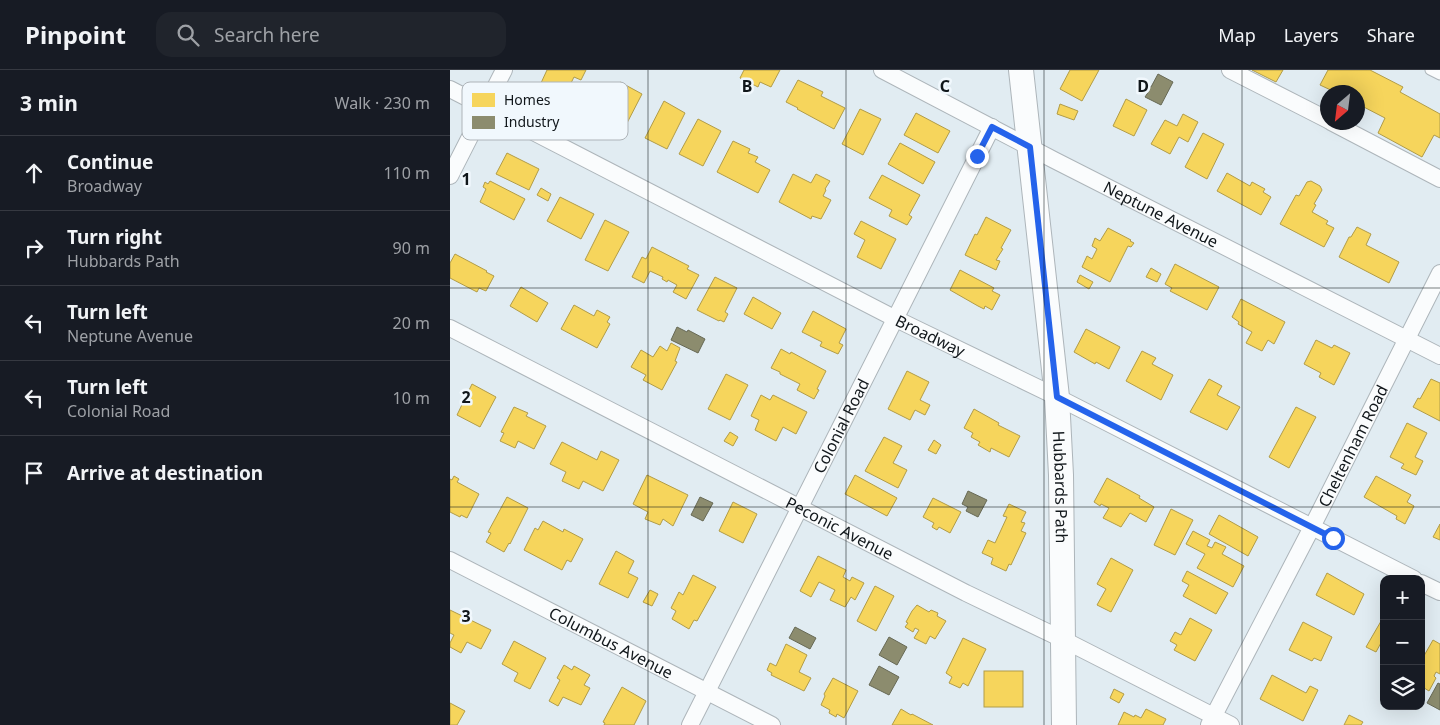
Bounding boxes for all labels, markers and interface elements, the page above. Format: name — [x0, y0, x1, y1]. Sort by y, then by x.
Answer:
search box — [156, 12, 506, 57]
text: Pinpoint — [25, 18, 126, 51]
icon: search — [174, 21, 202, 49]
text: Search here — [214, 22, 320, 48]
text: Map — [1218, 23, 1256, 47]
text: Layers — [1284, 23, 1339, 47]
text: Share — [1367, 23, 1415, 47]
text: B — [742, 75, 752, 97]
text: C — [940, 75, 950, 97]
text: D — [1137, 75, 1149, 97]
legend — [462, 82, 628, 140]
north arrow — [1320, 85, 1365, 130]
text: 3 min — [20, 89, 78, 117]
text: Homes — [504, 90, 551, 109]
text: Walk · 230 m — [335, 92, 430, 114]
text: Industry — [504, 112, 560, 131]
route end — [966, 145, 989, 168]
text: Continue — [67, 149, 153, 175]
icon: ahead — [20, 159, 48, 187]
text: 110 m — [383, 162, 430, 184]
text: 1 — [461, 168, 471, 190]
text: Broadway — [67, 175, 142, 197]
street label: Neptune Avenue — [1100, 176, 1222, 253]
text: Turn right — [67, 224, 162, 250]
icon: right — [20, 234, 48, 262]
text: 90 m — [393, 237, 430, 259]
text: Hubbards Path — [67, 250, 180, 272]
text: Turn left — [67, 299, 148, 325]
icon: left — [20, 309, 48, 337]
street label: Broadway — [892, 309, 970, 362]
text: 20 m — [393, 312, 430, 334]
text: Neptune Avenue — [67, 325, 193, 347]
text: Turn left — [67, 374, 148, 400]
street label: Colonial Road — [808, 375, 874, 477]
street label: Cheltenham Road — [1313, 381, 1393, 511]
icon: left — [20, 384, 48, 412]
text: 2 — [461, 386, 471, 408]
text: 10 m — [393, 387, 430, 409]
text: Colonial Road — [67, 400, 170, 422]
street label: Hubbards Path — [1048, 430, 1073, 543]
icon: arrive — [20, 459, 48, 487]
text: Arrive at destination — [67, 460, 263, 486]
street label: Peconic Avenue — [782, 491, 897, 565]
route start — [1322, 527, 1345, 550]
map controls — [1380, 575, 1425, 710]
button: + — [1380, 575, 1425, 620]
street label: Columbus Avenue — [545, 602, 677, 683]
text: 3 — [461, 605, 471, 627]
button: − — [1380, 620, 1425, 665]
button: layers — [1380, 665, 1425, 710]

